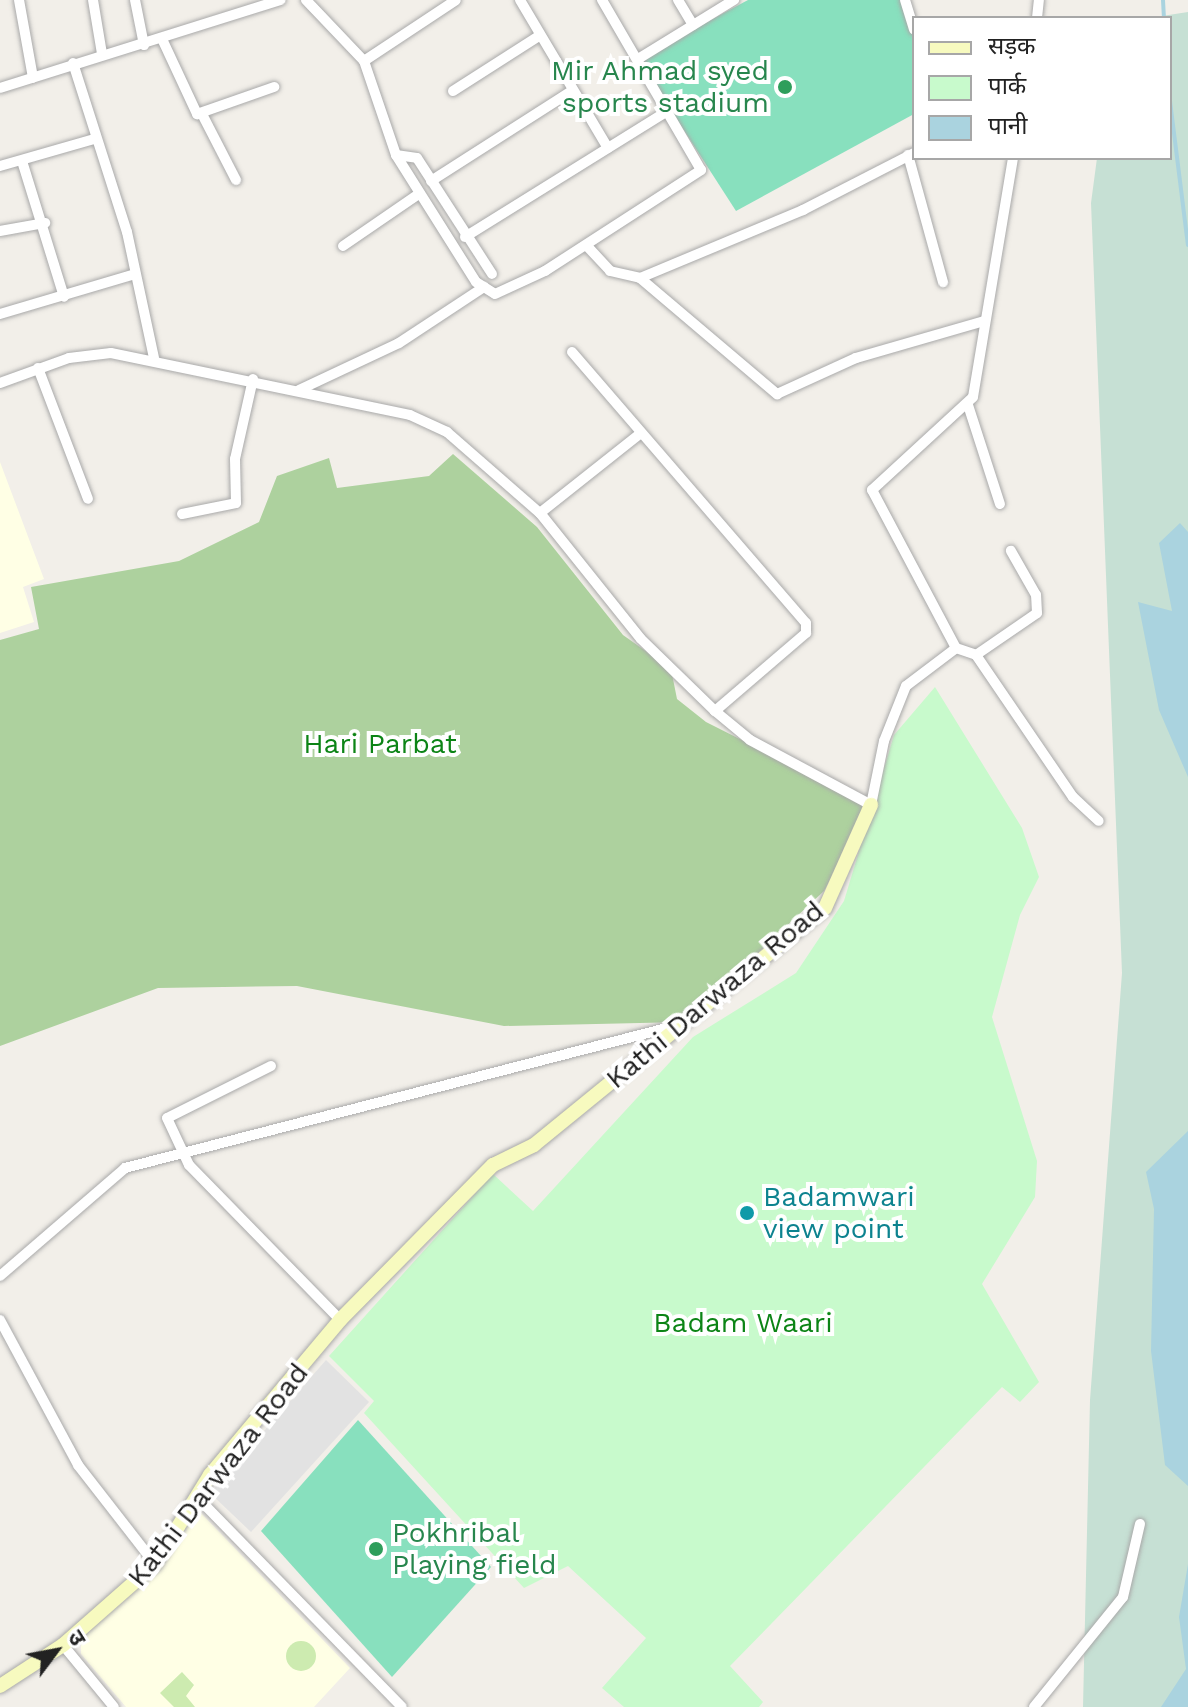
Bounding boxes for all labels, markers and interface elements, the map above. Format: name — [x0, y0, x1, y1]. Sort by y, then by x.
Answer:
legend — [912, 16, 1172, 160]
text: सड़क — [988, 32, 1036, 60]
place label: Mir Ahmad syed sports stadium — [549, 54, 769, 120]
text: पार्क — [988, 72, 1026, 100]
marker: Mir Ahmad syed sports stadium — [776, 78, 794, 96]
text: पानी — [988, 112, 1027, 140]
park label: Hari Parbat — [303, 727, 457, 761]
street label: Kathi Darwaza Road — [599, 894, 831, 1096]
place label: Badamwari view point — [763, 1180, 915, 1246]
marker: Badamwari view point — [738, 1204, 756, 1222]
park label: Badam Waari — [653, 1306, 833, 1340]
street label: Kathi Darwaza Road — [120, 1357, 316, 1593]
place label: Pokhribal Playing field — [392, 1516, 557, 1582]
marker: Pokhribal Playing field — [367, 1540, 385, 1558]
north arrow — [16, 1611, 96, 1691]
text: उ — [63, 1626, 91, 1650]

